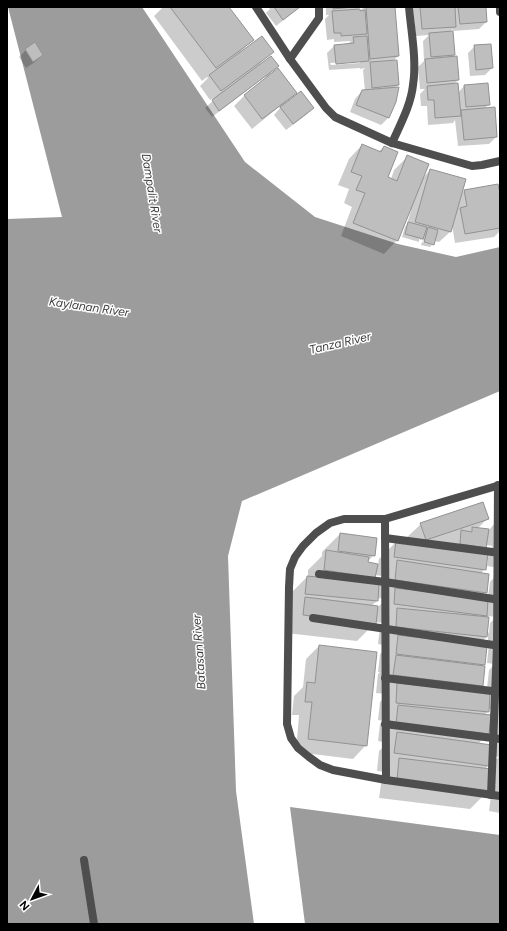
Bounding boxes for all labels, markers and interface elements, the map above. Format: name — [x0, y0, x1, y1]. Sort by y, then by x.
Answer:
water label: Dampalit River — [139, 153, 165, 234]
water label: Kaylanan River — [48, 294, 131, 320]
water label: Tanza River — [308, 329, 373, 357]
water label: Batasan River — [189, 613, 209, 690]
north arrow — [12, 879, 52, 919]
text: N — [17, 898, 33, 913]

